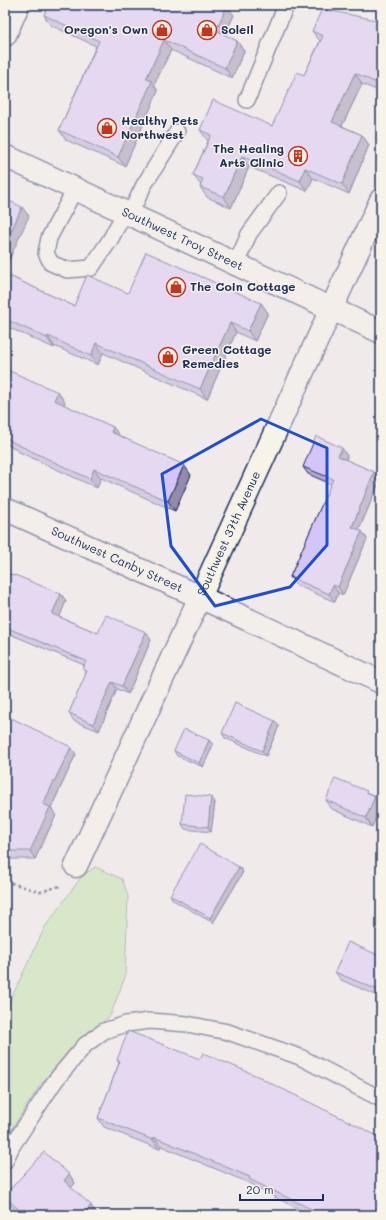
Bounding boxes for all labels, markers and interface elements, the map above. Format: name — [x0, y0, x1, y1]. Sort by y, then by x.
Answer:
shop icon: Oregon's Own — [151, 19, 173, 41]
shop icon: Soleil — [196, 19, 218, 41]
place label: Oregon's Own — [64, 21, 148, 37]
place label: Soleil — [221, 21, 253, 37]
place label: Healthy Pets Northwest — [121, 112, 198, 142]
shop icon: Healthy Pets Northwest — [96, 117, 118, 139]
place label: The Healing Arts Clinic — [213, 140, 284, 170]
building icon: The Healing Arts Clinic — [287, 145, 309, 167]
street label: Southwest Troy Street — [120, 203, 246, 274]
shop icon: The Coin Cottage — [165, 276, 187, 298]
place label: The Coin Cottage — [190, 278, 296, 294]
place label: Green Cottage Remedies — [182, 341, 272, 371]
shop icon: Green Cottage Remedies — [157, 346, 179, 368]
street label: Southwest 37th Avenue — [193, 468, 263, 598]
street label: Southwest Canby Street — [49, 522, 186, 595]
scale bar — [240, 1176, 323, 1202]
text: 20 m — [246, 1181, 274, 1197]

